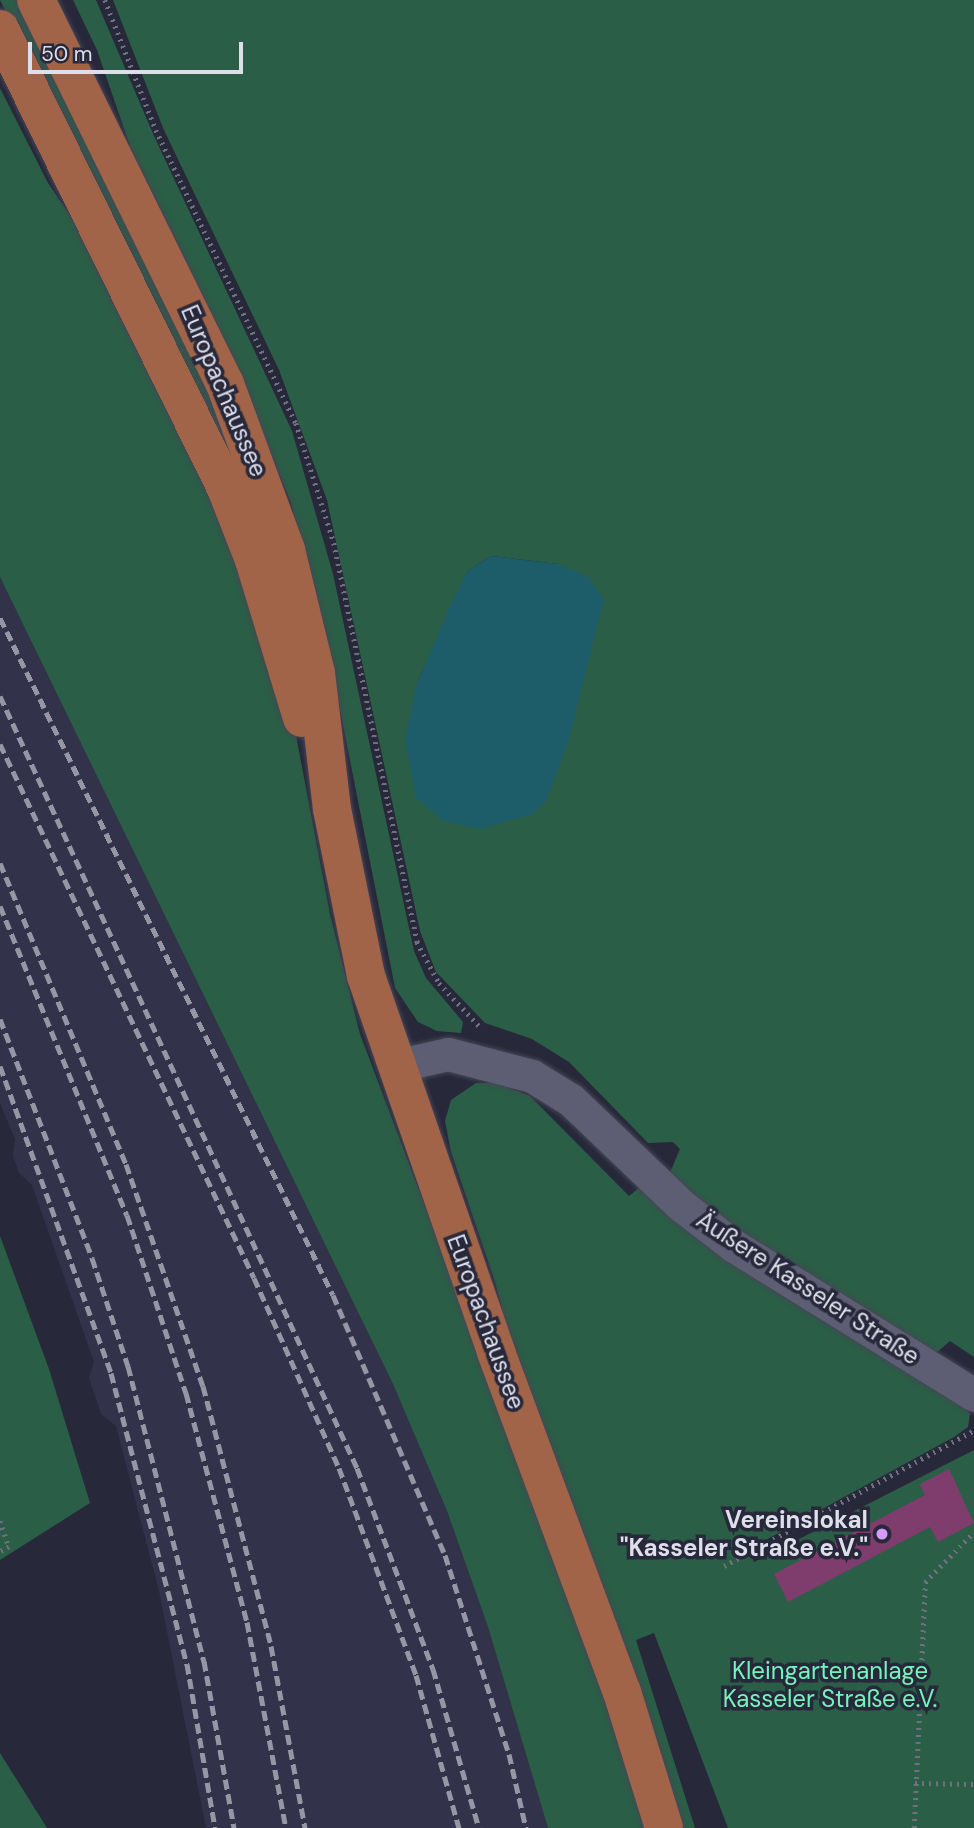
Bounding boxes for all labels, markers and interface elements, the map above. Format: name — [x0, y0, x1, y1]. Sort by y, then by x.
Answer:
scale bar — [32, 28, 247, 72]
text: 50 m — [41, 40, 92, 68]
street label: Europachaussee — [175, 301, 273, 481]
street label: Äußere Kasseler Straße — [691, 1205, 925, 1371]
street label: Europachaussee — [441, 1231, 531, 1413]
place label: Vereinslokal "Kasseler Straße e.V." — [620, 1506, 868, 1562]
marker: Vereinslokal "Kasseler Straße e.V." — [874, 1526, 890, 1542]
park label: Kleingartenanlage Kasseler Straße e.V. — [723, 1657, 937, 1713]

